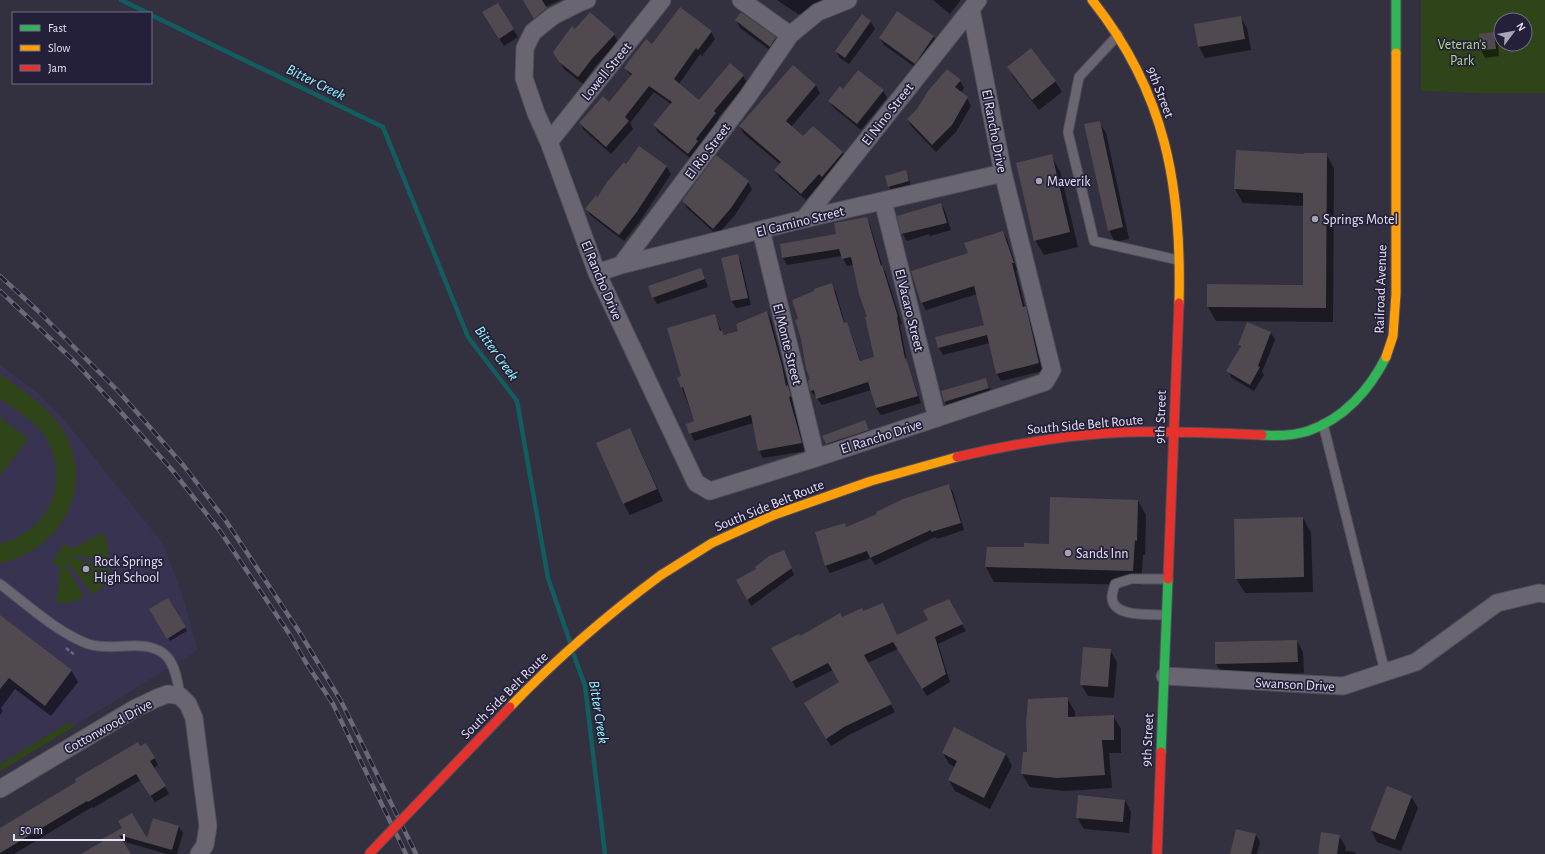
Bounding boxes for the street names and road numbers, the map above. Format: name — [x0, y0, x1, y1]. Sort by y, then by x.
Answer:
street label: Lowell Street — [579, 40, 635, 103]
street label: 9th Street — [1144, 65, 1176, 120]
street label: El Nino Street — [859, 80, 917, 148]
street label: El Rancho Drive — [979, 88, 1009, 174]
street label: El Rio Street — [682, 121, 734, 182]
street label: El Camino Street — [755, 204, 846, 240]
street label: El Rancho Drive — [578, 239, 624, 322]
street label: Railroad Avenue — [1372, 244, 1390, 334]
street label: El Vacaro Street — [892, 268, 926, 353]
street label: El Monte Street — [770, 302, 804, 387]
street label: 9th Street — [1153, 389, 1169, 444]
street label: South Side Belt Route — [1026, 413, 1144, 437]
street label: El Rancho Drive — [839, 417, 924, 457]
street label: South Side Belt Route — [713, 478, 826, 534]
street label: South Side Belt Route — [459, 650, 551, 742]
street label: Swanson Drive — [1255, 676, 1335, 694]
street label: Cottonwood Drive — [62, 697, 155, 757]
street label: 9th Street — [1140, 712, 1156, 767]

